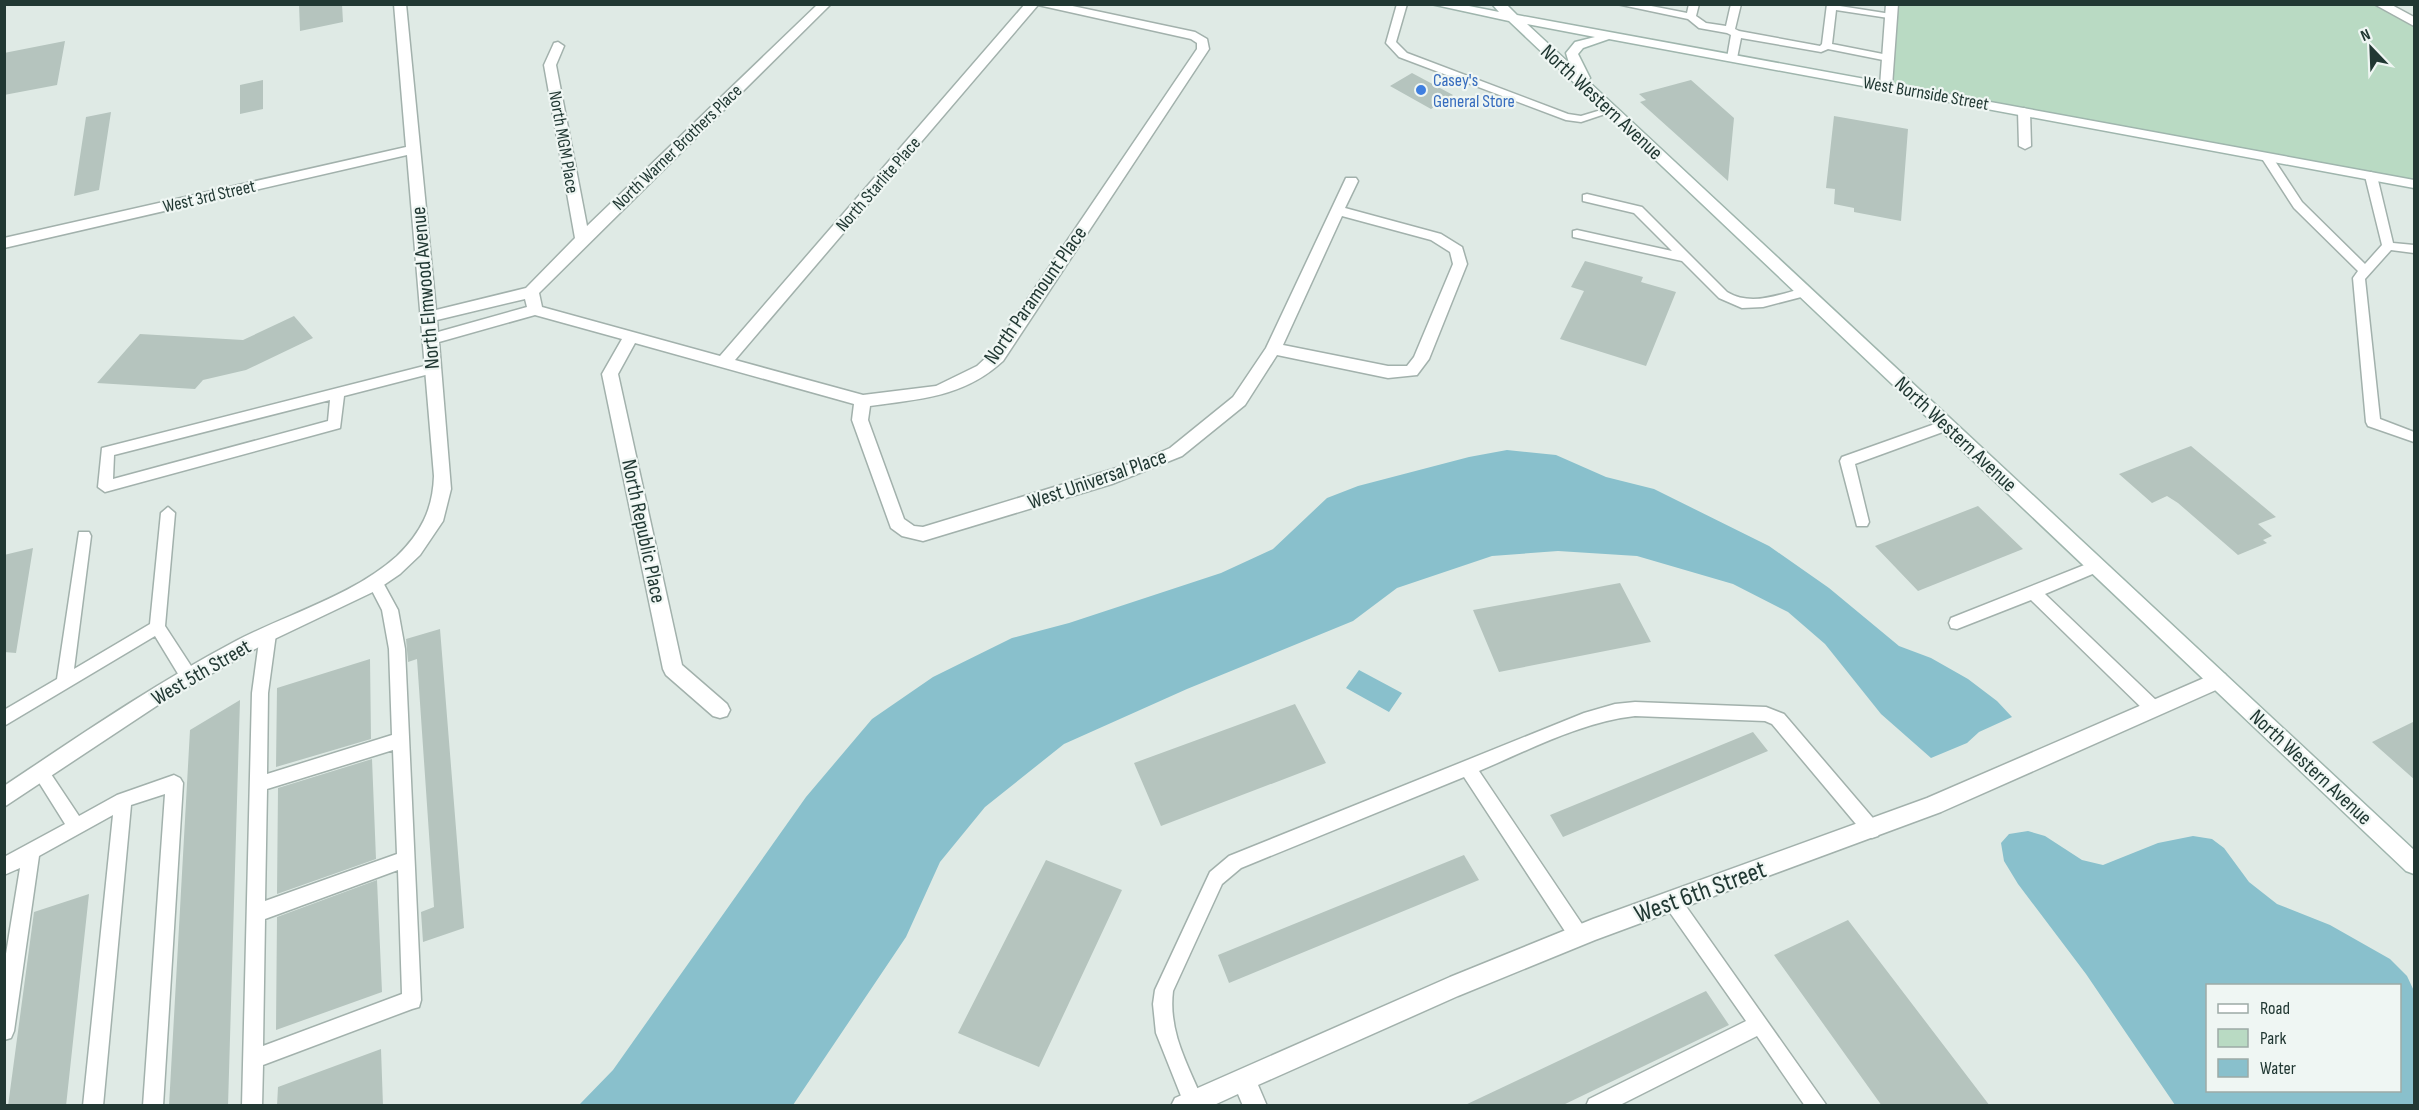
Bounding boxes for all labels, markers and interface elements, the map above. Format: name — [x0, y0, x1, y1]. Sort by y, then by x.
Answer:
north arrow — [2341, 18, 2401, 78]
text: N — [2358, 25, 2373, 46]
street label: North Western Avenue — [1535, 39, 1668, 165]
place label: Casey's General Store — [1433, 70, 1515, 112]
street label: West Burnside Street — [1861, 72, 1991, 115]
street label: North Warner Brothers Place — [608, 80, 746, 215]
marker: Casey's General Store — [1414, 83, 1428, 97]
street label: North MGM Place — [544, 89, 583, 195]
street label: North Starlite Place — [832, 133, 925, 236]
street label: West 3rd Street — [161, 176, 258, 217]
street label: North Elmwood Avenue — [406, 206, 445, 370]
street label: North Paramount Place — [979, 222, 1092, 369]
street label: North Western Avenue — [1889, 371, 2022, 497]
street label: West Universal Place — [1025, 444, 1170, 515]
street label: North Republic Place — [616, 457, 671, 605]
street label: West 5th Street — [147, 634, 255, 711]
street label: North Western Avenue — [2244, 704, 2377, 830]
street label: West 6th Street — [1630, 854, 1771, 931]
legend — [2206, 984, 2401, 1092]
text: Road — [2260, 998, 2290, 1019]
text: Park — [2260, 1028, 2286, 1049]
text: Water — [2260, 1058, 2296, 1079]

